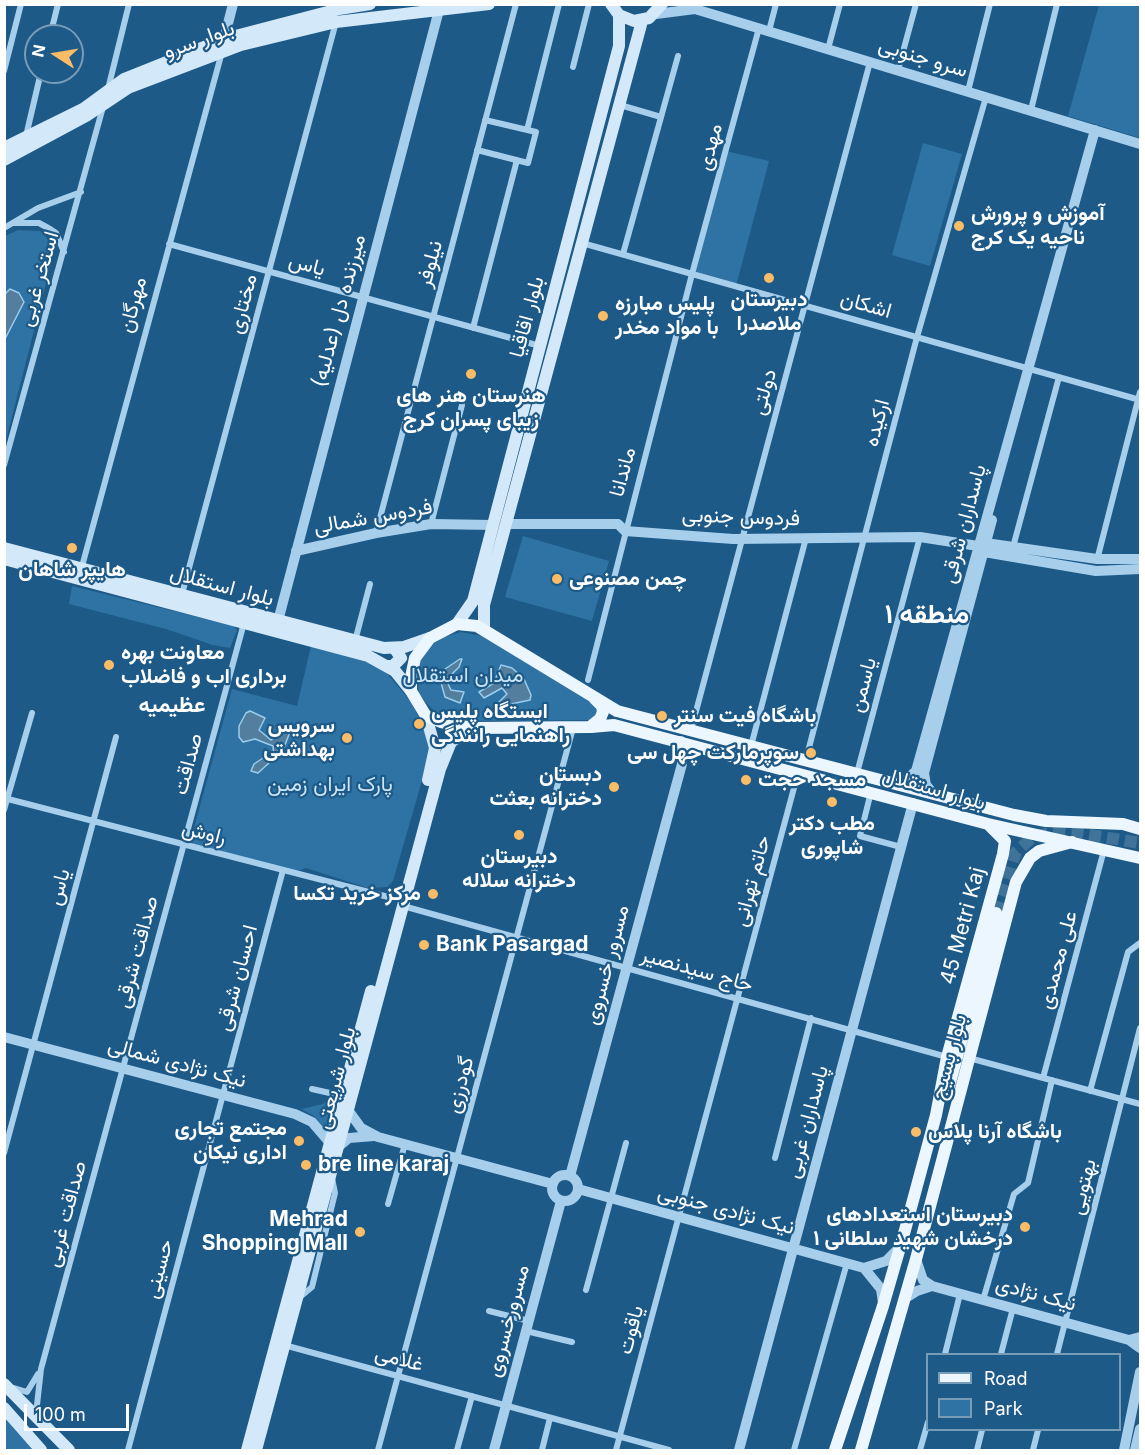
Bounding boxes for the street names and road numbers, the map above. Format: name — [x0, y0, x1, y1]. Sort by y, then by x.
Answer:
street label: بلوار سرو — [160, 16, 238, 64]
street label: سرو جنوبی — [875, 33, 971, 83]
street label: مهدی — [692, 121, 728, 173]
street label: استخر غربی — [13, 229, 65, 329]
street label: میرزنده دل (عدلیه) — [306, 232, 372, 390]
street label: نیلوفر — [412, 238, 448, 290]
street label: یاس — [286, 248, 328, 282]
street label: مختاری — [223, 271, 263, 337]
street label: مهرگان — [113, 274, 153, 336]
street label: بلوار اقاقیا — [504, 274, 550, 360]
street label: اشکان — [838, 286, 894, 324]
street label: دولتی — [745, 366, 783, 418]
street label: ارکیده — [859, 397, 895, 449]
street label: ماندانا — [604, 444, 642, 500]
street label: پاسداران شرقی — [936, 462, 992, 586]
street label: فردوس شمالی — [312, 494, 434, 540]
street label: فردوس جنوبی — [681, 502, 801, 532]
street label: بلوار استقلال — [167, 560, 277, 612]
street label: یاسمن — [844, 655, 882, 715]
street label: صداقت — [168, 730, 208, 798]
street label: بلوار استقلال — [879, 762, 989, 816]
street label: راوش — [179, 815, 229, 851]
street label: حاتم تهرانی — [728, 833, 776, 929]
street label: 45 Metri Kaj — [935, 865, 991, 987]
street label: یاس — [42, 866, 76, 908]
street label: صداقت شرقی — [110, 893, 164, 1011]
street label: مسرور خسروی — [579, 902, 635, 1028]
street label: علی محمدی — [1033, 908, 1083, 1012]
street label: احسان شرقی — [211, 922, 263, 1034]
street label: حاج سیدنصیر — [638, 942, 756, 998]
street label: بلوار بسیج — [926, 1012, 972, 1102]
street label: بلوار شریعتی — [310, 1024, 362, 1132]
street label: نیک نژادی شمالی — [105, 1032, 249, 1094]
street label: گودرزی — [440, 1054, 480, 1116]
street label: پاسداران غربی — [780, 1063, 834, 1181]
street label: بهتویی — [1064, 1157, 1102, 1217]
street label: صداقت غربی — [40, 1158, 92, 1270]
street label: نیک نژادی جنوبی — [655, 1180, 797, 1240]
street label: حسینی — [139, 1237, 179, 1301]
street label: مسرورخسروی — [481, 1262, 535, 1380]
street label: نیک نژادی — [993, 1271, 1079, 1317]
street label: یاقوت — [612, 1303, 650, 1357]
street label: غلامی — [372, 1341, 426, 1377]

